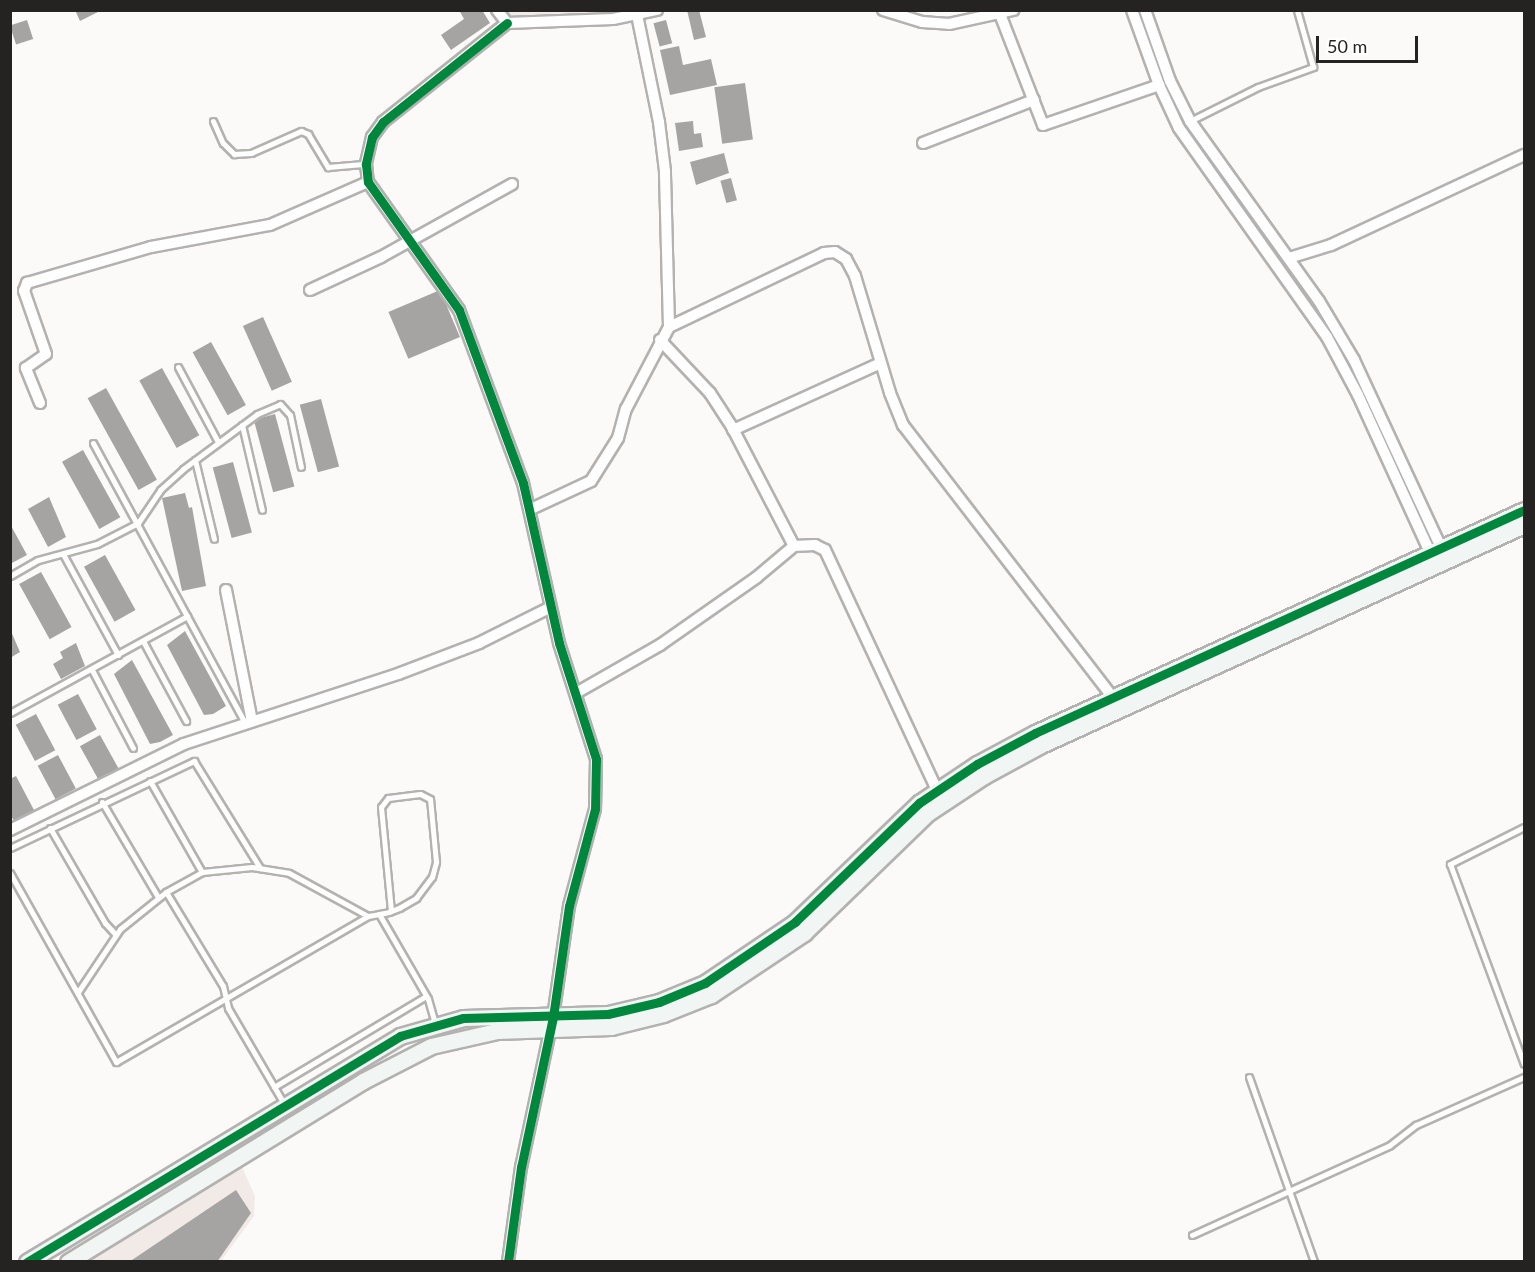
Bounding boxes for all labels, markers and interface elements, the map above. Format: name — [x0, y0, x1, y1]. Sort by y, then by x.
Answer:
scale bar — [1319, 24, 1421, 62]
text: 50 m — [1327, 35, 1367, 57]

